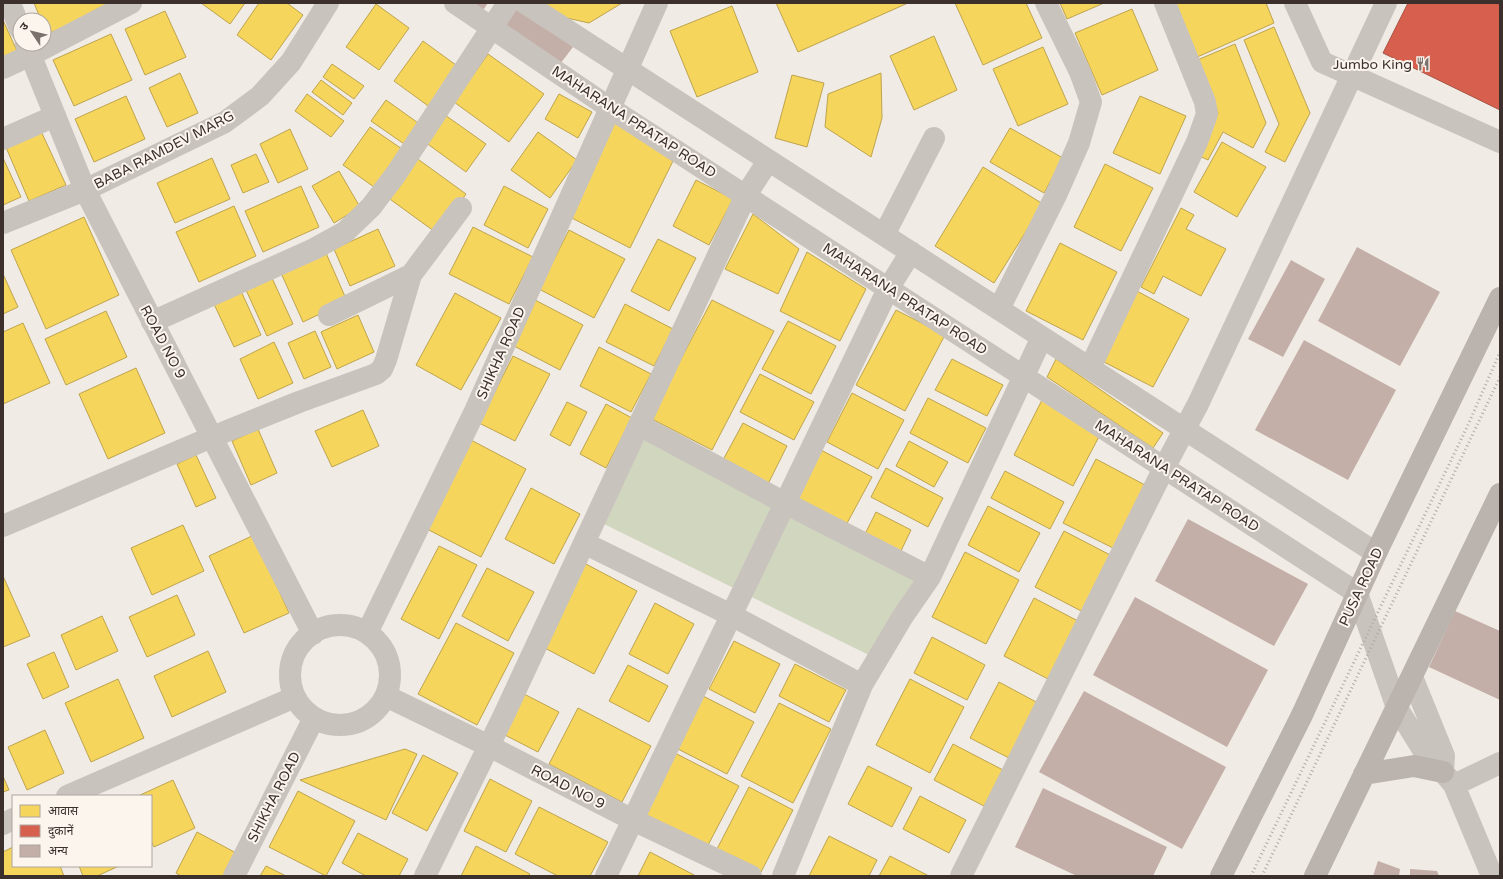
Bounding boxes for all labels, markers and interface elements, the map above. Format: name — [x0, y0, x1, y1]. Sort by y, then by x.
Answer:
north arrow — [12, 12, 52, 52]
text: उ — [17, 20, 32, 33]
place label: Jumbo King — [1333, 56, 1412, 73]
restaurant icon: Jumbo King — [1415, 56, 1431, 72]
street label: MAHARANA PRATAP ROAD — [548, 62, 720, 182]
street label: BABA RAMDEV MARG — [91, 107, 237, 193]
street label: MAHARANA PRATAP ROAD — [819, 239, 991, 359]
street label: ROAD NO 9 — [137, 302, 189, 382]
street label: SHIKHA ROAD — [473, 304, 529, 402]
street label: MAHARANA PRATAP ROAD — [1091, 416, 1263, 536]
street label: PUSA ROAD — [1335, 545, 1387, 629]
street label: SHIKHA ROAD — [244, 749, 304, 845]
street label: ROAD NO 9 — [528, 761, 608, 813]
legend — [12, 795, 152, 867]
text: आवास — [48, 804, 79, 818]
text: दुकानें — [48, 824, 74, 839]
text: अन्य — [48, 844, 69, 858]

